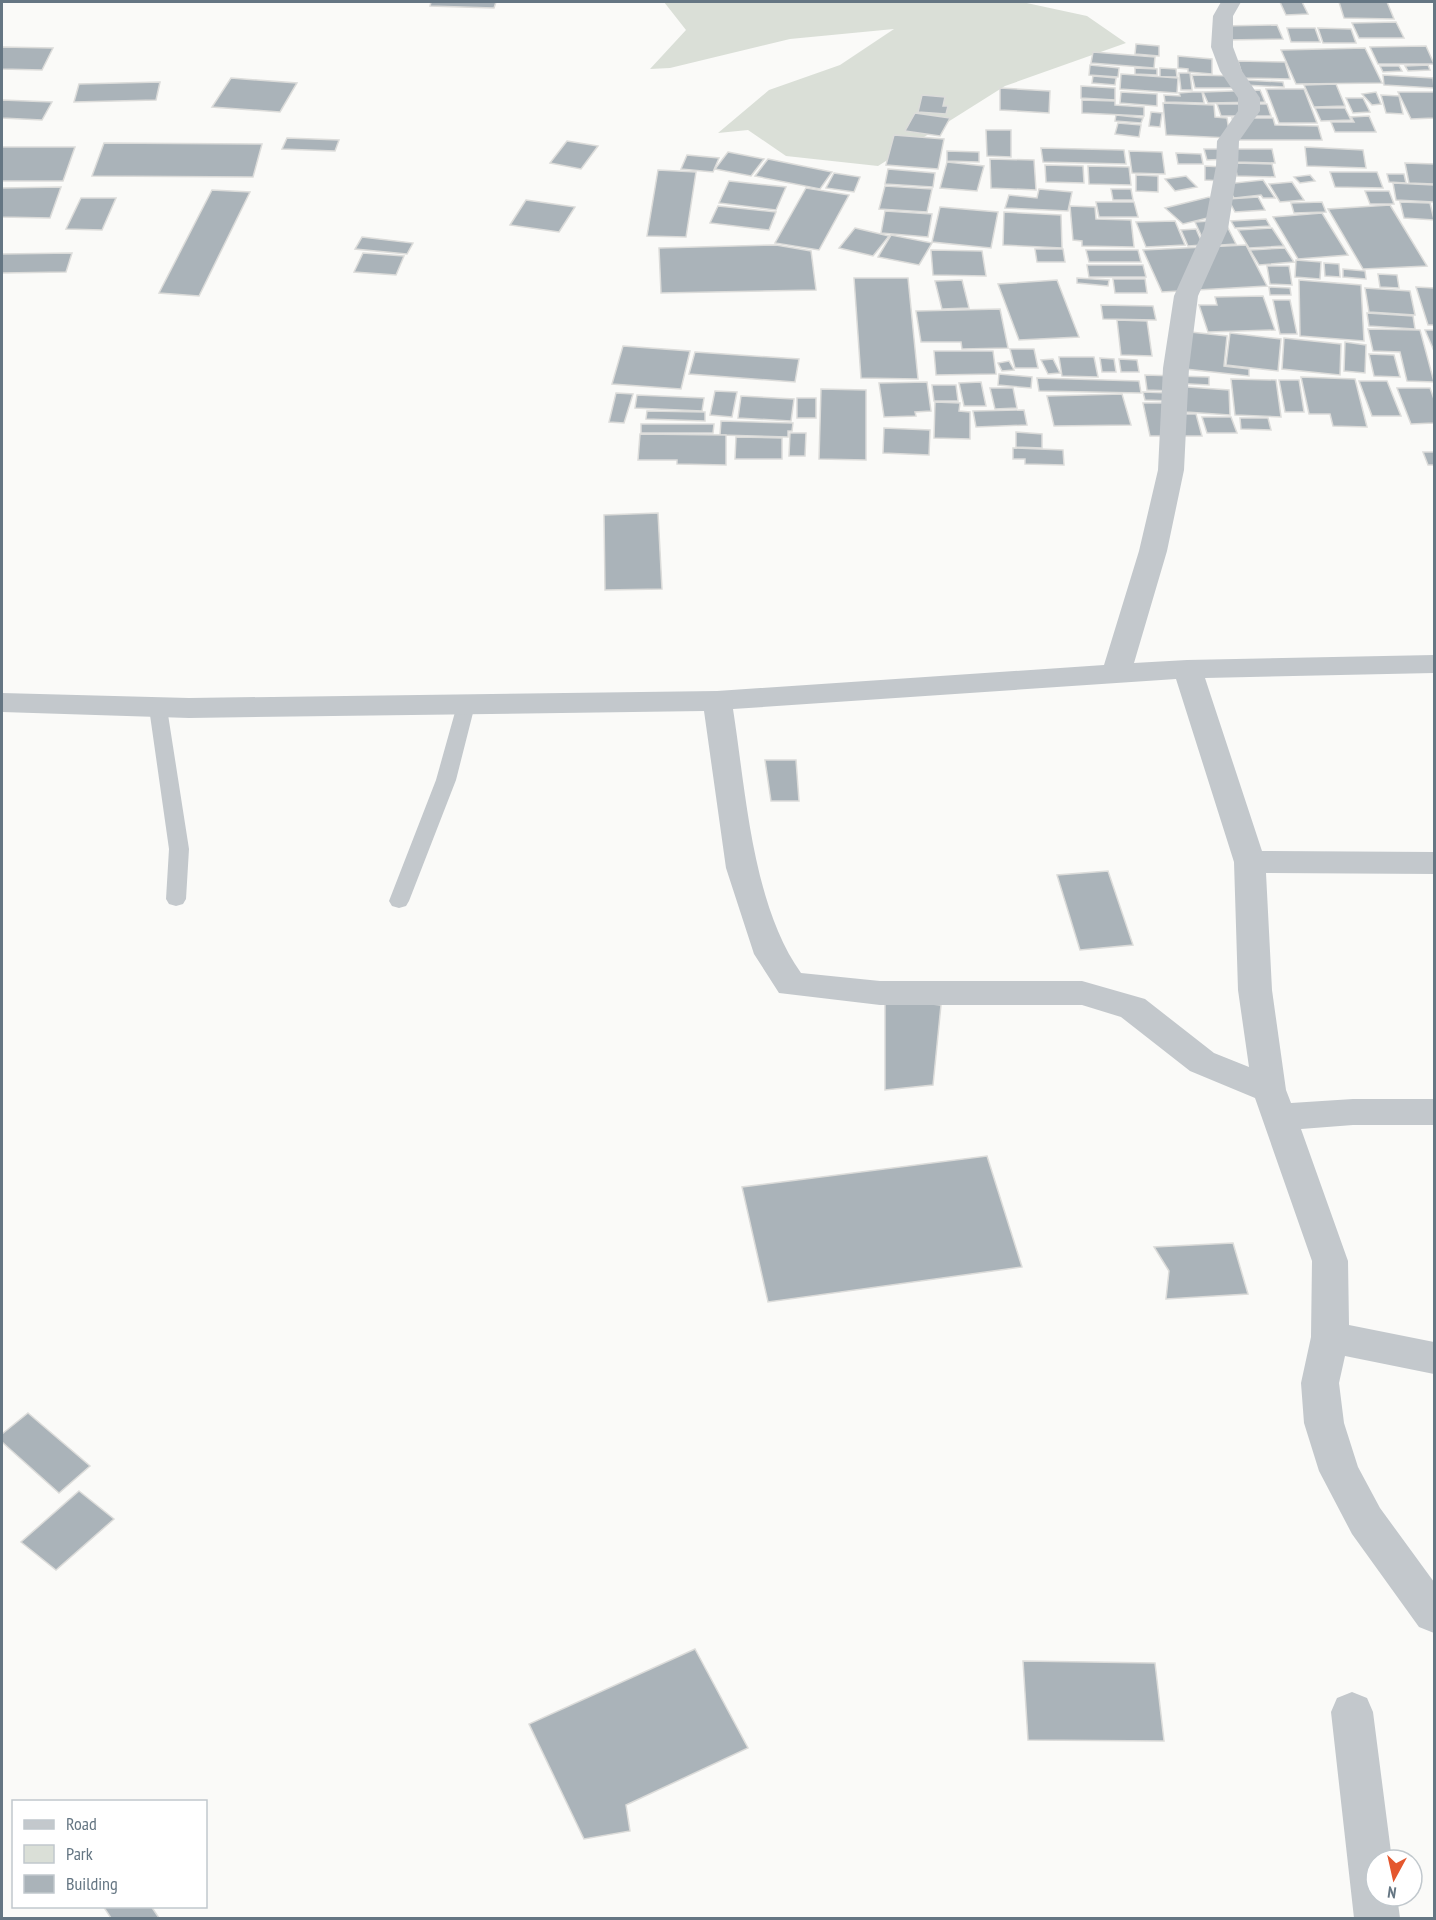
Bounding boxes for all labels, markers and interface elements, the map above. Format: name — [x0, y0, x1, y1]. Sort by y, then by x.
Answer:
legend — [12, 1800, 207, 1908]
text: Road — [66, 1812, 97, 1835]
text: Park — [66, 1842, 93, 1865]
north arrow — [1364, 1848, 1424, 1908]
text: Building — [66, 1872, 118, 1895]
text: N — [1386, 1882, 1398, 1903]

